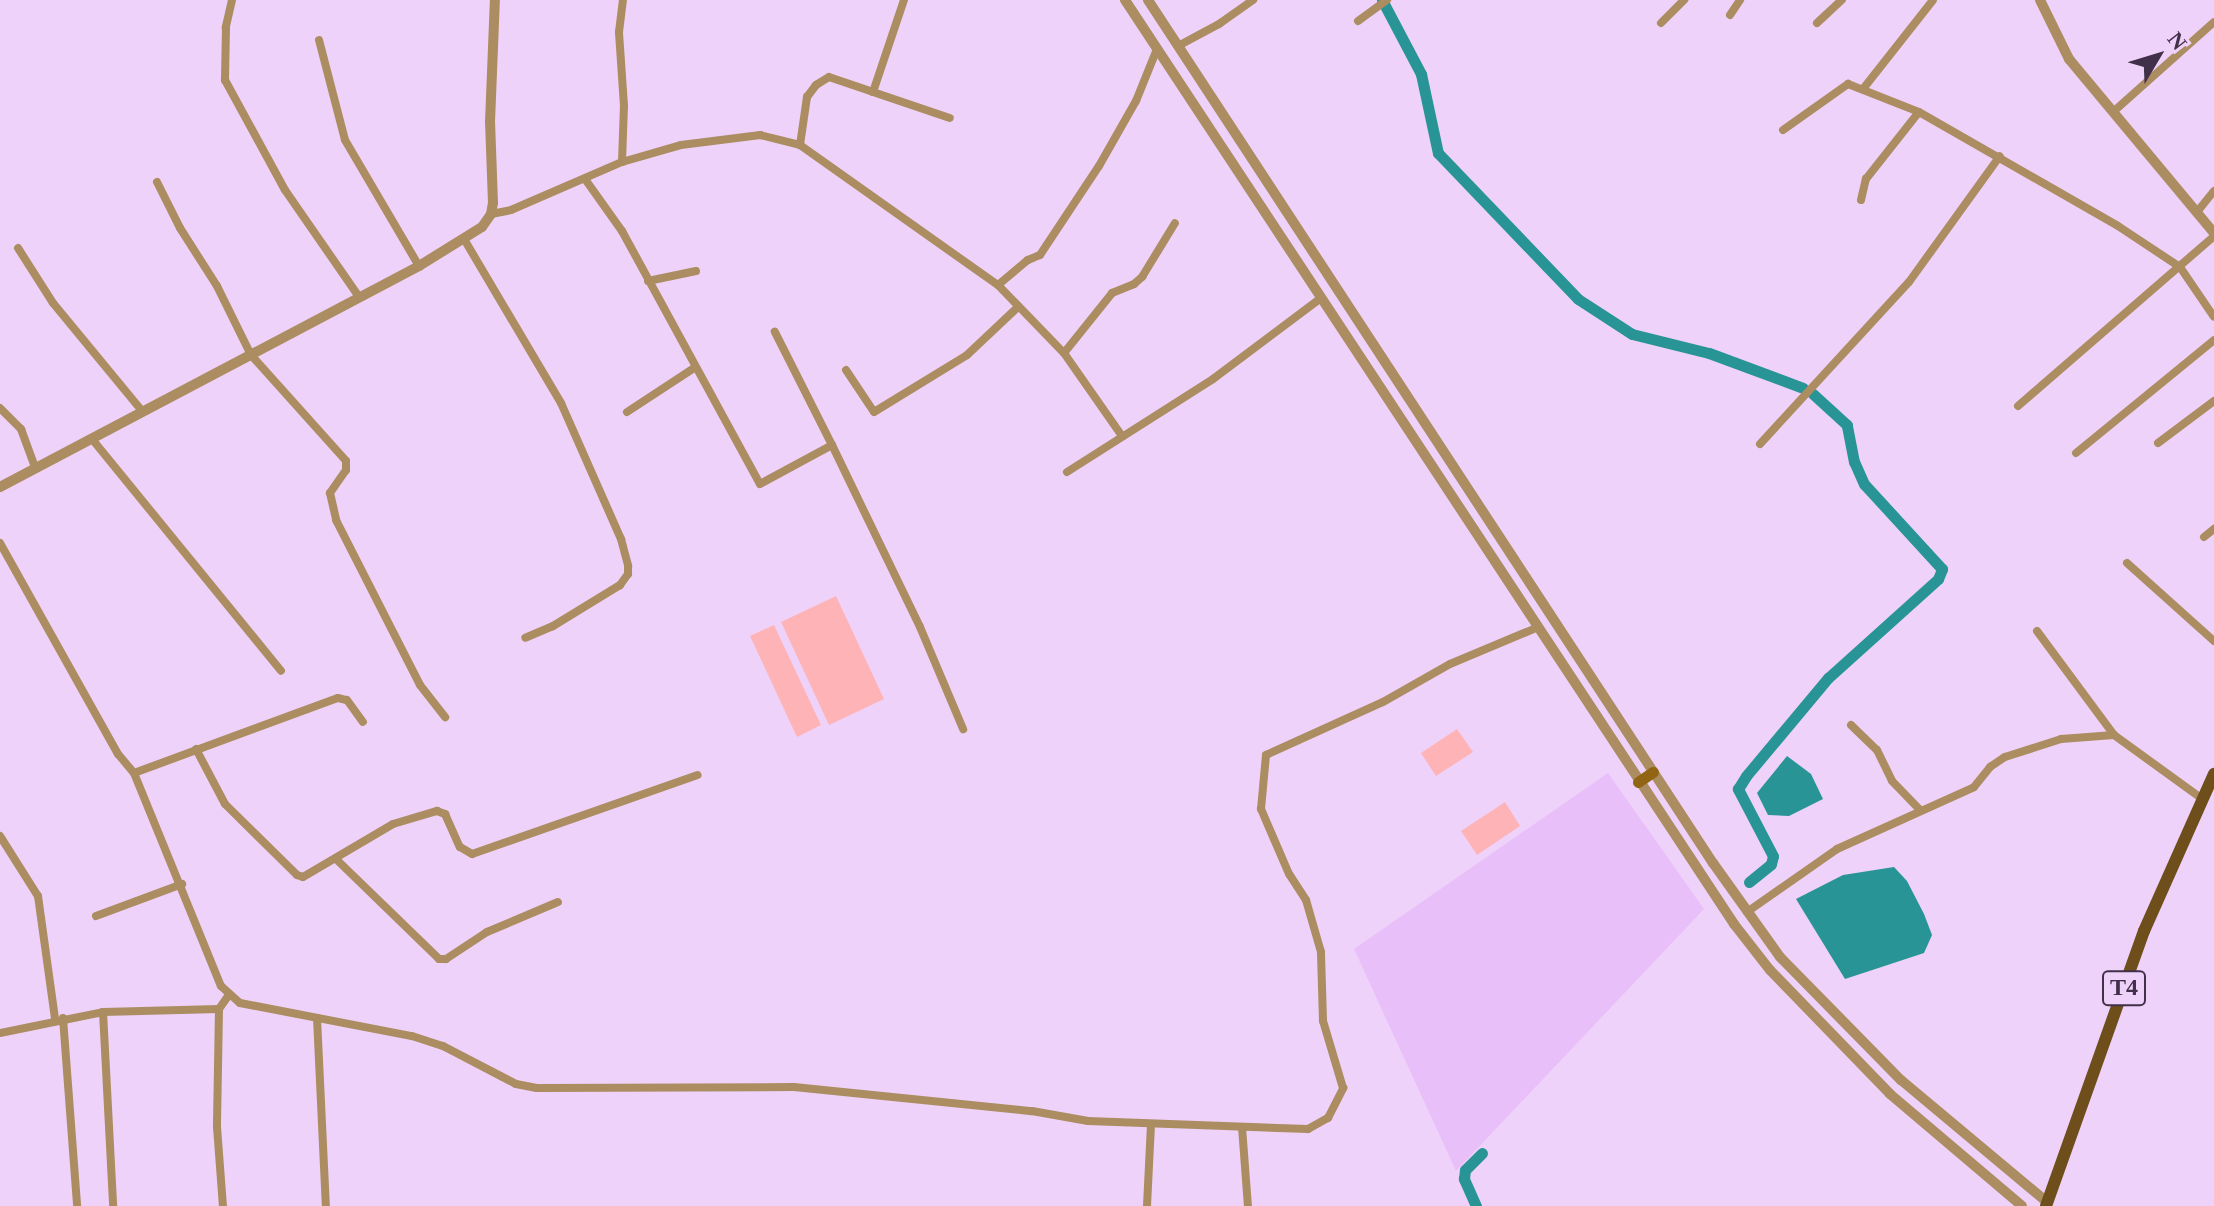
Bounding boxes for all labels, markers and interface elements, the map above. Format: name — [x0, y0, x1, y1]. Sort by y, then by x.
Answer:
north arrow — [2118, 16, 2198, 96]
text: N — [2163, 27, 2192, 55]
road number: T4 — [2102, 968, 2146, 1008]

